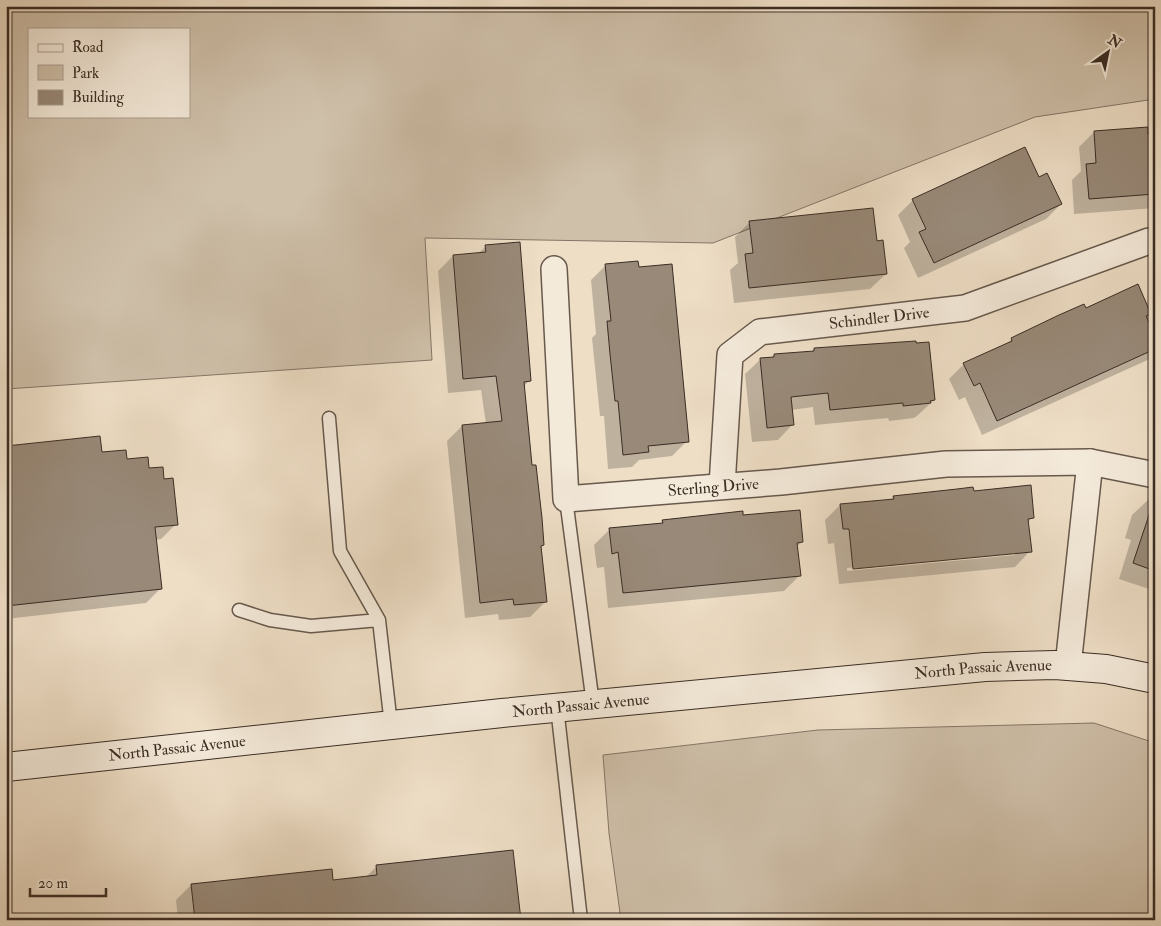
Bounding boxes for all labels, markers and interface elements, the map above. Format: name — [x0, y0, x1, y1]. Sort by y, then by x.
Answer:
legend — [28, 28, 190, 118]
north arrow — [1084, 28, 1134, 78]
text: N — [1104, 30, 1125, 52]
text: Road — [72, 38, 104, 57]
text: Park — [72, 64, 99, 83]
text: Building — [72, 88, 124, 107]
street label: Schindler Drive — [828, 302, 931, 334]
street label: Sterling Drive — [667, 474, 760, 501]
street label: North Passaic Avenue — [913, 655, 1052, 684]
street label: North Passaic Avenue — [511, 689, 651, 722]
street label: North Passaic Avenue — [107, 731, 247, 766]
scale bar — [30, 866, 106, 898]
text: 20 m — [38, 874, 68, 893]

